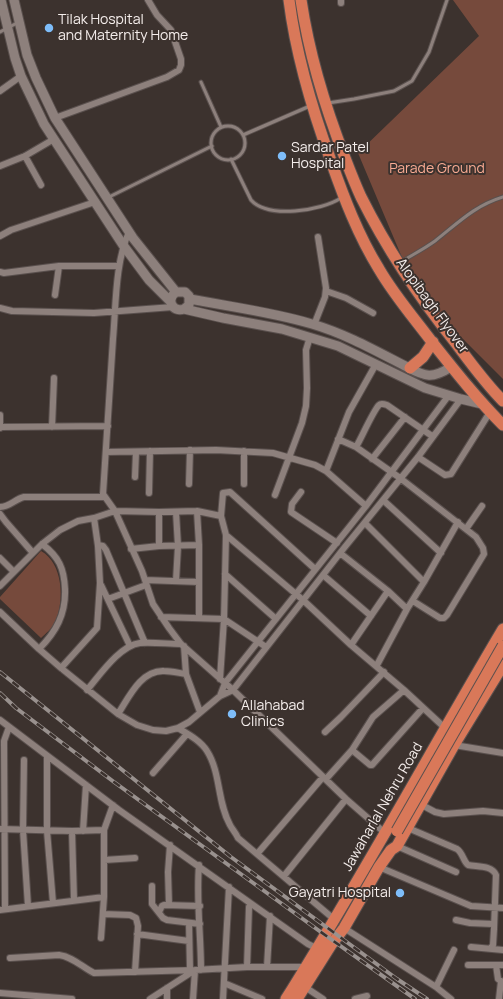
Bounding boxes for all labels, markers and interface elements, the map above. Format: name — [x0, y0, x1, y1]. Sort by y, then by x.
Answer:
place label: Tilak Hospital and Maternity Home — [58, 12, 188, 44]
marker: Tilak Hospital and Maternity Home — [43, 22, 55, 34]
place label: Sardar Patel Hospital — [291, 140, 369, 172]
marker: Sardar Patel Hospital — [276, 150, 288, 162]
park label: Parade Ground — [389, 161, 485, 177]
street label: Alopibagh Flyover — [392, 255, 472, 357]
place label: Allahabad Clinics — [241, 698, 305, 730]
marker: Allahabad Clinics — [226, 708, 238, 720]
street label: Jawaharlal Nehru Road — [339, 740, 427, 874]
place label: Gayatri Hospital — [289, 885, 391, 901]
marker: Gayatri Hospital — [394, 887, 406, 899]

